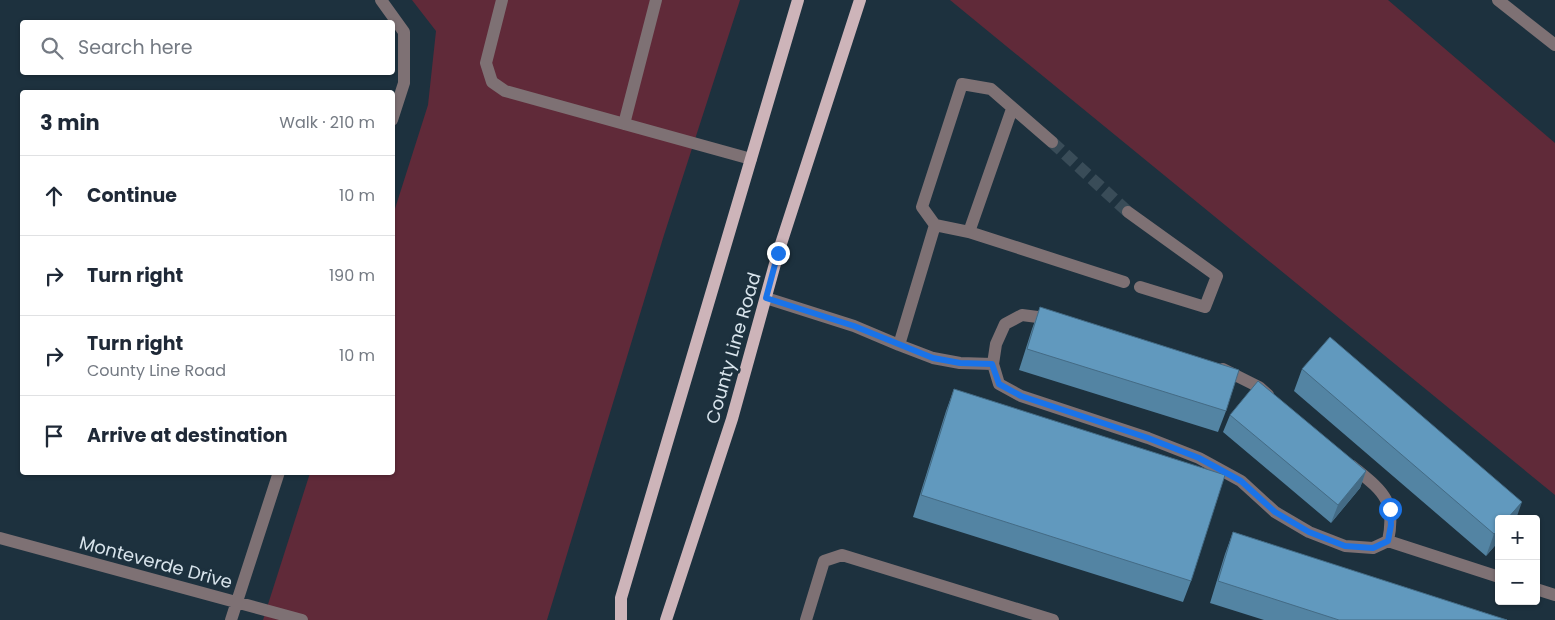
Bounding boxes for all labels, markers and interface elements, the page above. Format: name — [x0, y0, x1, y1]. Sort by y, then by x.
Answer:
search box — [20, 20, 395, 75]
icon: search — [38, 34, 66, 62]
text: Search here — [78, 34, 192, 61]
text: 3 min — [40, 108, 100, 137]
text: Walk · 210 m — [279, 111, 375, 134]
icon: ahead — [40, 182, 68, 210]
text: Continue — [87, 182, 177, 209]
text: 10 m — [339, 184, 375, 207]
route end — [767, 242, 790, 265]
icon: right — [40, 262, 68, 290]
text: Turn right — [87, 262, 183, 289]
text: 190 m — [329, 264, 375, 287]
street label: County Line Road — [699, 269, 767, 427]
text: Turn right — [87, 330, 183, 357]
icon: right — [40, 342, 68, 370]
text: 10 m — [339, 344, 375, 367]
text: County Line Road — [87, 359, 226, 382]
icon: arrive — [40, 422, 68, 450]
text: Arrive at destination — [87, 422, 288, 449]
route start — [1379, 498, 1402, 521]
map controls — [1495, 515, 1540, 605]
button: + — [1495, 515, 1540, 560]
street label: Monteverde Drive — [77, 530, 235, 594]
button: − — [1495, 560, 1540, 605]

